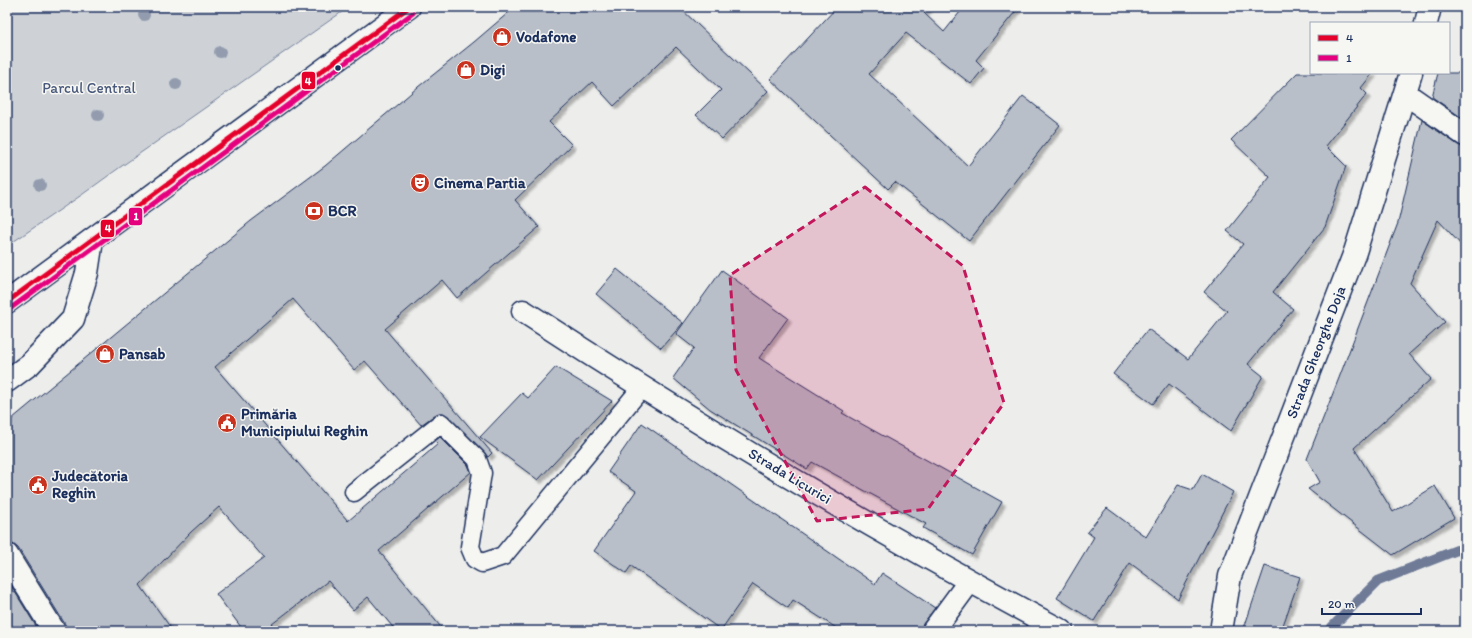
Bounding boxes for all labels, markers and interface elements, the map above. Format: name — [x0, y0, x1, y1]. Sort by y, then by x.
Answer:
legend — [1310, 22, 1450, 74]
shop icon: Vodafone — [491, 26, 513, 48]
place label: Vodafone — [516, 28, 577, 46]
text: 4 — [1346, 31, 1353, 45]
text: 1 — [1346, 51, 1352, 65]
shop icon: Digi — [455, 59, 477, 81]
place label: Digi — [480, 61, 505, 80]
unlabelled marker — [333, 63, 343, 73]
line badge: 4 — [301, 71, 316, 90]
text: 4 — [305, 75, 312, 88]
park label: Parcul Central — [42, 79, 136, 97]
theatre icon: Cinema Partia — [409, 172, 431, 194]
place label: Cinema Partia — [434, 174, 526, 192]
bank icon: BCR — [303, 200, 325, 222]
place label: BCR — [328, 202, 357, 220]
line badge: 1 — [128, 207, 143, 226]
text: 1 — [133, 210, 139, 223]
line badge: 4 — [100, 219, 115, 238]
text: 4 — [105, 222, 112, 235]
street label: Strada Gheorghe Doja — [1282, 283, 1350, 421]
shop icon: Pansab — [94, 343, 116, 365]
place label: Pansab — [119, 345, 165, 363]
place label: Primăria Municipiului Reghin — [241, 405, 368, 441]
public building icon: Primăria Municipiului Reghin — [216, 412, 238, 434]
street label: Strada Licurici — [745, 444, 835, 508]
place label: Judecătoria Reghin — [51, 467, 129, 503]
public building icon: Judecătoria Reghin — [27, 474, 49, 496]
scale bar — [1322, 590, 1421, 616]
text: 20 m — [1328, 597, 1355, 611]

